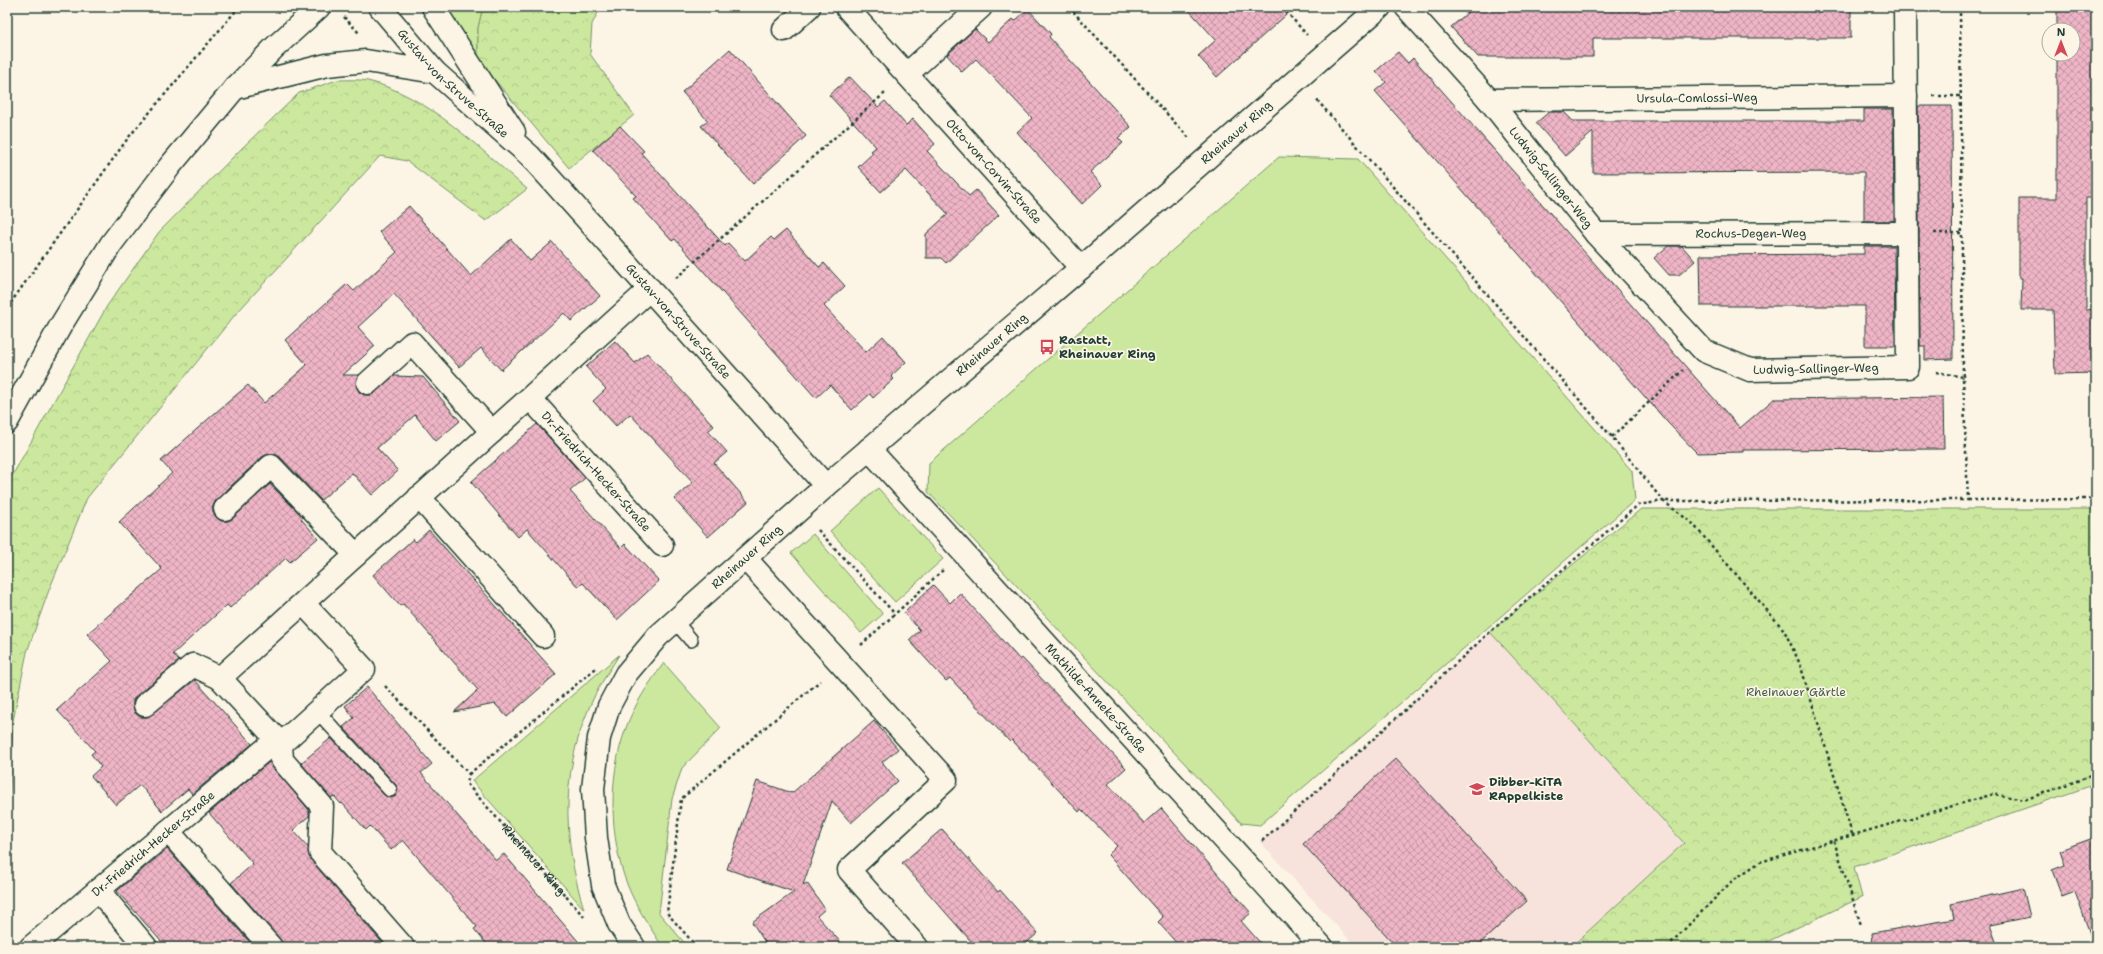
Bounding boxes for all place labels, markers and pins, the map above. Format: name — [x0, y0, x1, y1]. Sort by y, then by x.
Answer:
place label: Rastatt, Rheinauer Ring — [1059, 332, 1156, 362]
bus stop icon: Rastatt, Rheinauer Ring — [1038, 338, 1056, 356]
place label: Dibber-KiTA RAppelkiste — [1489, 774, 1563, 804]
school or university icon: Dibber-KiTA RAppelkiste — [1468, 780, 1486, 798]

